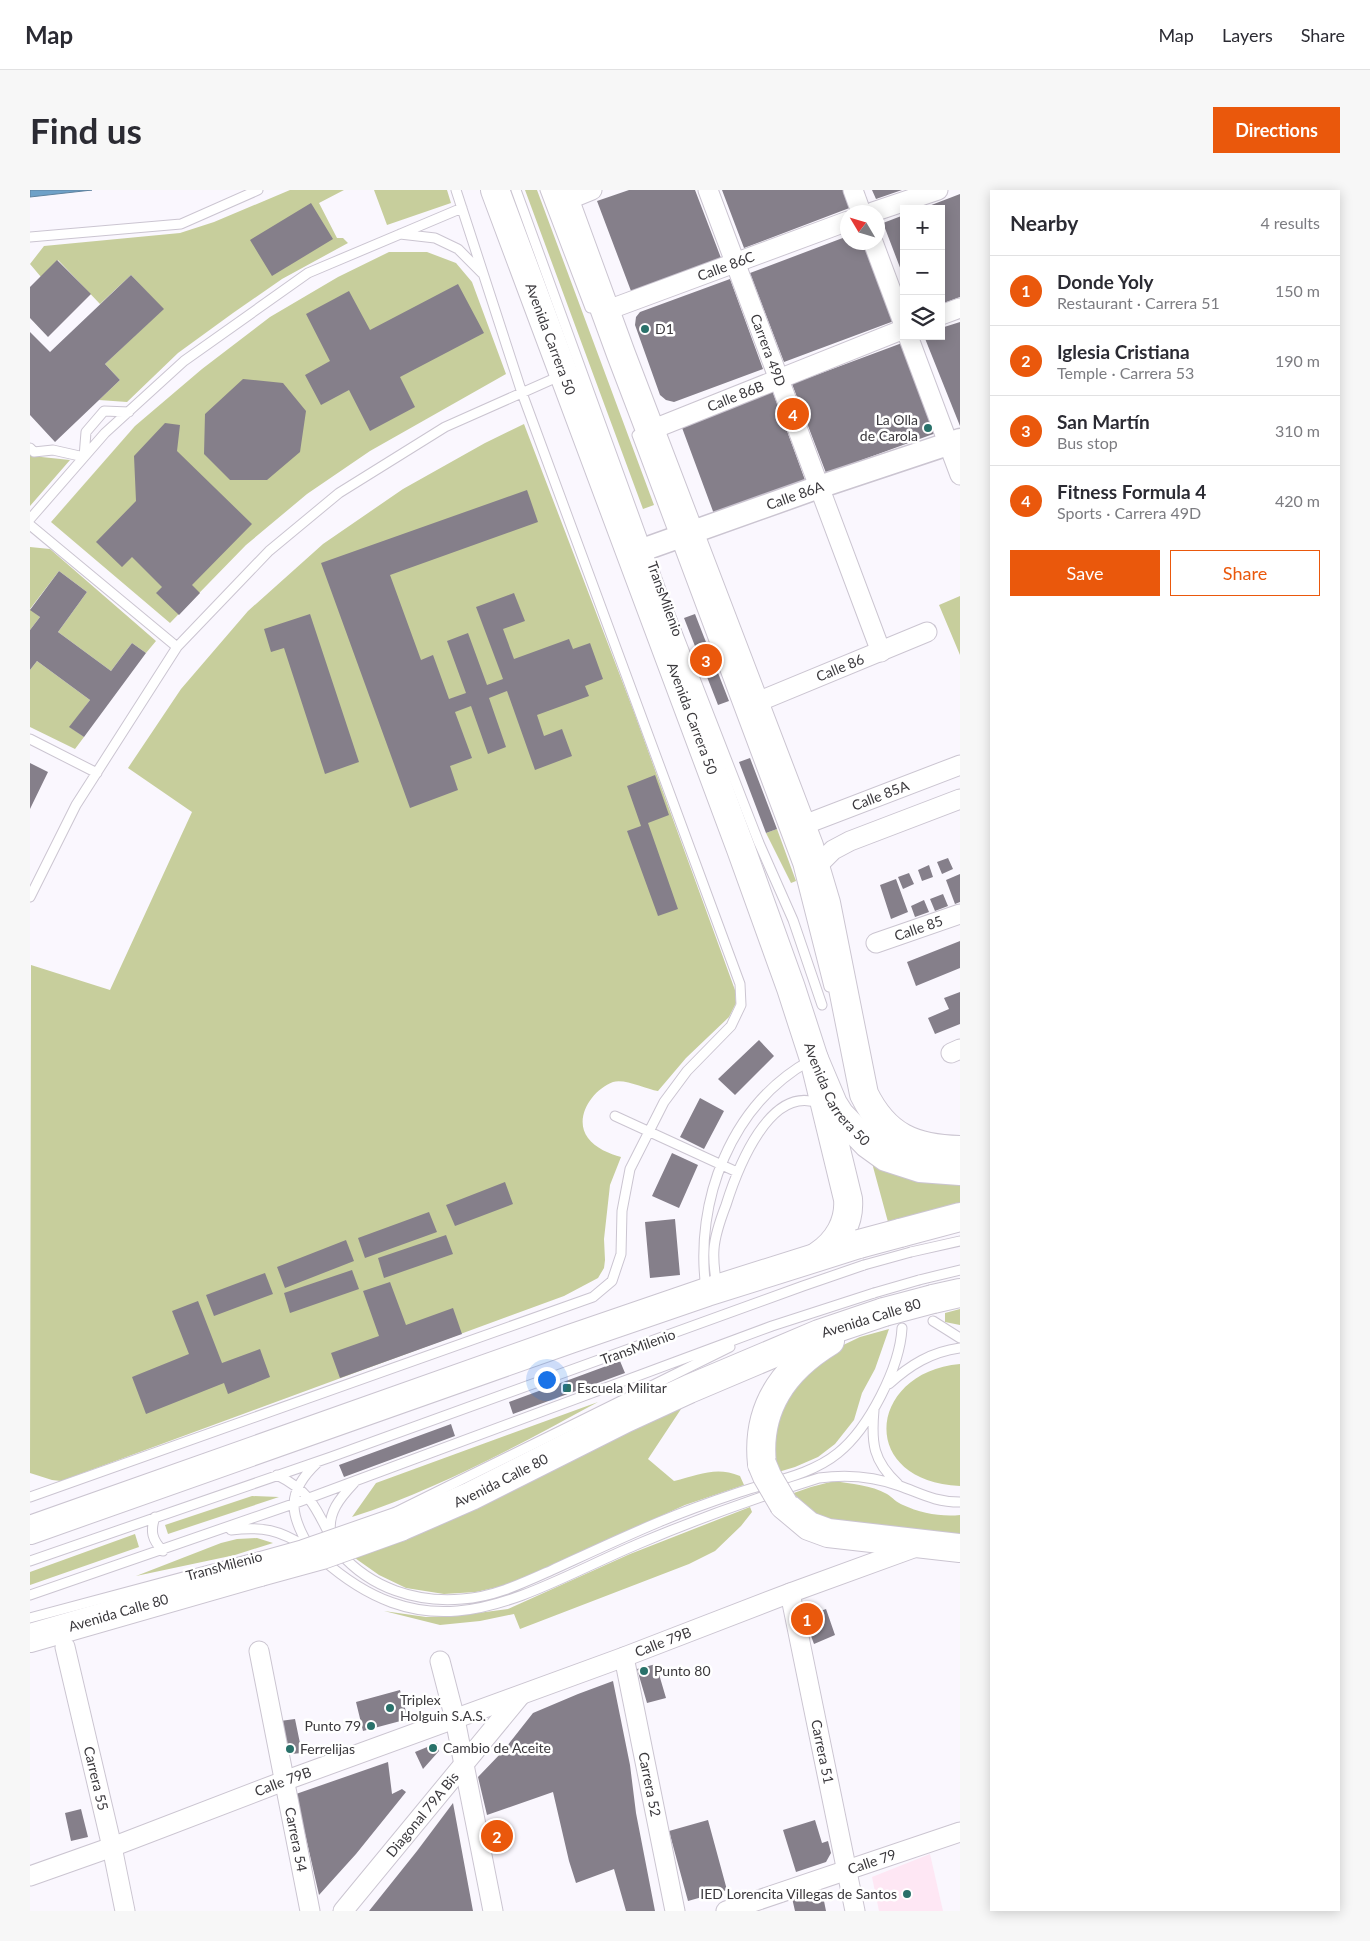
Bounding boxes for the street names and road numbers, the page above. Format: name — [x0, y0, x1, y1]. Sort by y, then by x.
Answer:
street label: Calle 86C — [695, 247, 757, 284]
street label: Avenida Carrera 50 — [522, 280, 580, 397]
street label: Carrera 49D — [747, 311, 790, 389]
street label: Calle 86B — [705, 377, 766, 415]
street label: Calle 86A — [764, 477, 826, 513]
street label: TransMilenio — [644, 559, 687, 639]
street label: Calle 86 — [813, 650, 866, 685]
street label: Avenida Carrera 50 — [664, 660, 721, 777]
street label: Calle 85A — [849, 776, 912, 814]
street label: Calle 85 — [892, 912, 945, 944]
street label: Avenida Carrera 50 — [801, 1040, 874, 1149]
street label: Avenida Calle 80 — [819, 1294, 923, 1341]
street label: TransMilenio — [598, 1325, 678, 1368]
street label: Avenida Calle 80 — [451, 1450, 551, 1511]
street label: TransMilenio — [184, 1547, 264, 1584]
street label: Avenida Calle 80 — [66, 1590, 170, 1635]
street label: Calle 79B — [632, 1623, 694, 1660]
street label: Carrera 51 — [808, 1718, 838, 1785]
street label: Carrera 55 — [81, 1745, 112, 1812]
street label: Carrera 52 — [635, 1751, 665, 1818]
street label: Calle 79B — [252, 1763, 313, 1800]
street label: Diagonal 79A Bis — [382, 1768, 462, 1860]
street label: Carrera 54 — [282, 1806, 311, 1873]
street label: Calle 79 — [845, 1845, 898, 1877]

